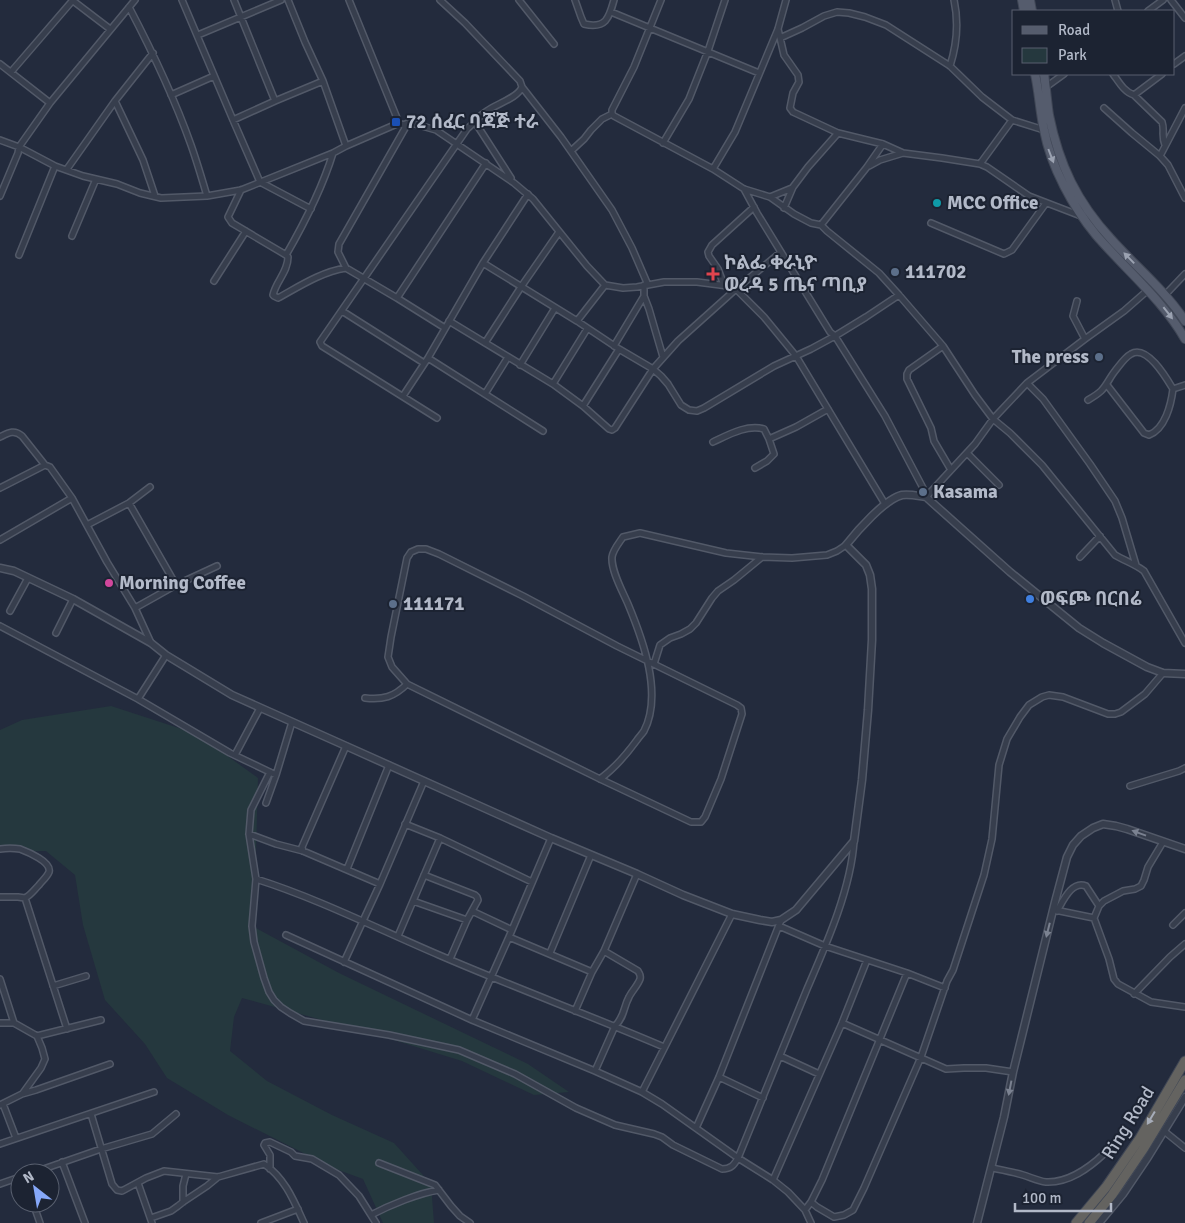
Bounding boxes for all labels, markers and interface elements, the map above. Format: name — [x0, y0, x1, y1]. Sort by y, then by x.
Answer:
legend — [1012, 10, 1175, 75]
text: Road — [1058, 21, 1090, 39]
text: Park — [1058, 46, 1087, 64]
place label: 72 ሰፈር ባጃጅ ተራ — [406, 110, 539, 134]
marker: 72 ሰፈር ባጃጅ ተራ — [390, 116, 402, 128]
one-way arrow — [1048, 149, 1056, 163]
place label: MCC Office — [947, 191, 1039, 215]
marker: MCC Office — [931, 197, 943, 209]
place label: ኮልፌ ቀራኒዮ ወረዳ 5 ጤና ጣቢያ — [724, 251, 867, 297]
one-way arrow — [1123, 252, 1135, 264]
place label: 111702 — [905, 260, 967, 284]
marker: 111702 — [889, 266, 901, 278]
marker: ኮልፌ ቀራኒዮ ወረዳ 5 ጤና ጣቢያ — [706, 267, 720, 281]
one-way arrow — [1163, 306, 1173, 320]
place label: The press — [1012, 345, 1089, 369]
marker: The press — [1093, 351, 1105, 363]
place label: Kasama — [933, 480, 998, 504]
marker: Kasama — [917, 486, 929, 498]
place label: Morning Coffee — [119, 571, 246, 595]
marker: Morning Coffee — [103, 577, 115, 589]
place label: ወፍጮ በርበሬ — [1040, 587, 1142, 611]
place label: 111171 — [403, 592, 465, 616]
marker: ወፍጮ በርበሬ — [1024, 593, 1036, 605]
marker: 111171 — [387, 598, 399, 610]
one-way arrow — [1131, 829, 1146, 837]
one-way arrow — [1044, 922, 1052, 937]
one-way arrow — [1005, 1080, 1013, 1096]
street label: Ring Road — [1096, 1082, 1160, 1164]
one-way arrow — [1147, 1112, 1156, 1125]
north arrow — [10, 1163, 60, 1213]
text: N — [20, 1167, 37, 1187]
scale bar — [1015, 1180, 1111, 1212]
text: 100 m — [1022, 1189, 1062, 1207]

